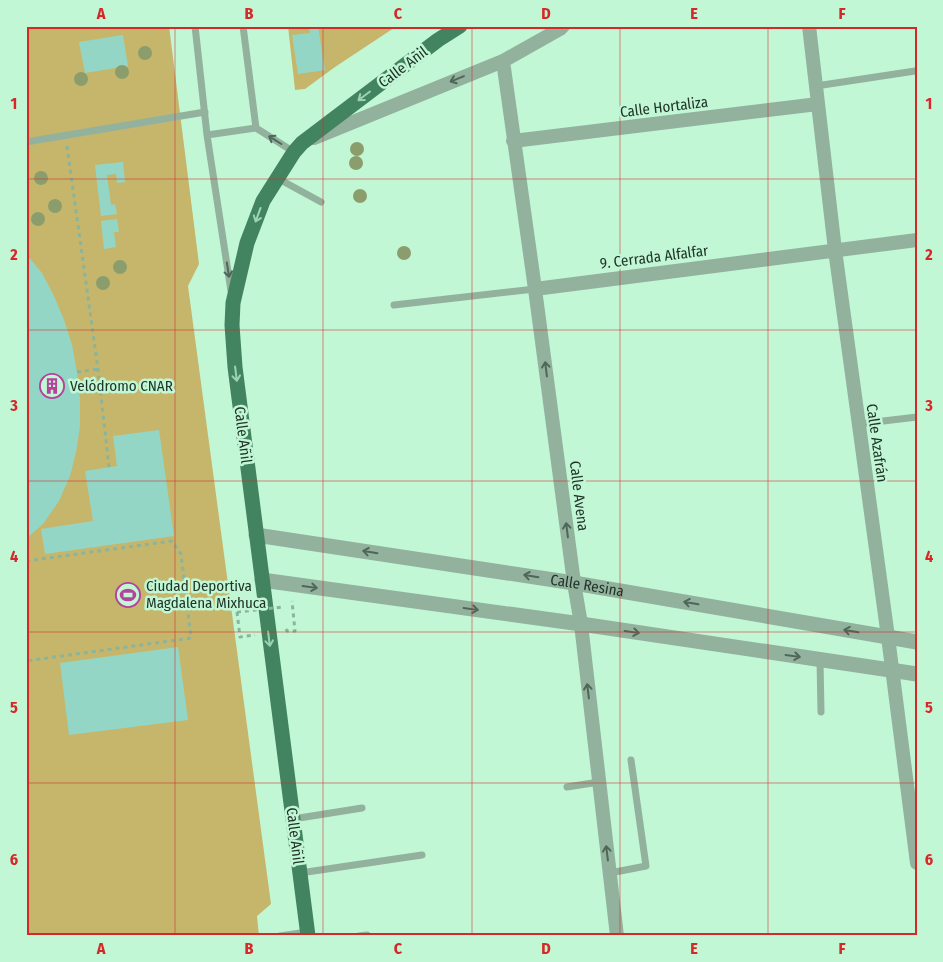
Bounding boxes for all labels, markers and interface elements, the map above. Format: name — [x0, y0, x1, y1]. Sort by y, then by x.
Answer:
text: A — [96, 4, 106, 23]
text: B — [245, 4, 254, 23]
text: C — [394, 4, 403, 23]
text: D — [541, 4, 551, 23]
text: E — [690, 4, 698, 23]
text: F — [838, 4, 846, 23]
street label: Calle Añil — [375, 43, 431, 91]
one-way arrow — [450, 75, 465, 84]
one-way arrow — [358, 91, 371, 102]
street label: Calle Hortaliza — [619, 93, 709, 121]
text: 1 — [11, 94, 17, 113]
text: 1 — [926, 94, 932, 113]
one-way arrow — [268, 135, 282, 145]
one-way arrow — [253, 207, 262, 222]
street label: 9. Cerrada Alfalfar — [599, 241, 710, 273]
text: 2 — [9, 245, 18, 264]
text: 2 — [924, 245, 933, 264]
one-way arrow — [223, 261, 233, 277]
one-way arrow — [541, 361, 551, 377]
one-way arrow — [231, 365, 241, 381]
building icon: Velódromo CNAR — [39, 373, 65, 399]
place label: Velódromo CNAR — [70, 377, 173, 395]
text: 3 — [9, 396, 18, 415]
text: 3 — [924, 396, 933, 415]
street label: Calle Azafrán — [863, 403, 891, 483]
street label: Calle Añil — [231, 406, 255, 464]
street label: Calle Avena — [566, 460, 592, 532]
one-way arrow — [562, 522, 572, 538]
text: 4 — [10, 547, 18, 566]
one-way arrow — [363, 547, 379, 557]
text: 4 — [925, 547, 933, 566]
one-way arrow — [523, 571, 539, 581]
street label: Calle Resina — [549, 571, 625, 600]
place label: Ciudad Deportiva Magdalena Mixhuca — [146, 577, 266, 612]
sports icon: Ciudad Deportiva Magdalena Mixhuca — [115, 582, 141, 608]
one-way arrow — [302, 582, 318, 592]
one-way arrow — [684, 598, 700, 608]
one-way arrow — [463, 604, 479, 614]
one-way arrow — [844, 626, 860, 636]
one-way arrow — [623, 627, 639, 637]
one-way arrow — [264, 631, 274, 647]
one-way arrow — [784, 651, 800, 661]
one-way arrow — [583, 683, 593, 699]
text: 5 — [10, 698, 18, 717]
text: 5 — [925, 698, 933, 717]
street label: Calle Añil — [283, 807, 307, 865]
one-way arrow — [602, 845, 612, 861]
text: 6 — [10, 850, 18, 869]
text: 6 — [925, 850, 933, 869]
text: A — [96, 939, 106, 958]
text: B — [245, 939, 254, 958]
text: C — [394, 939, 403, 958]
text: D — [541, 939, 551, 958]
text: E — [690, 939, 698, 958]
text: F — [838, 939, 846, 958]

